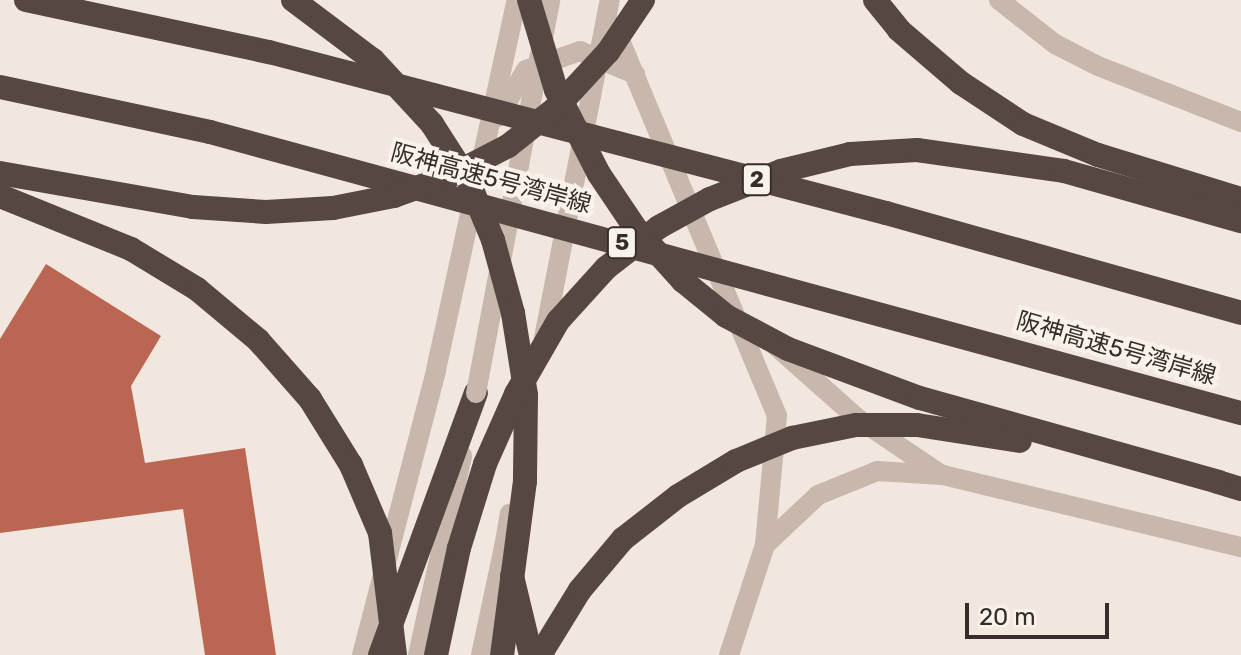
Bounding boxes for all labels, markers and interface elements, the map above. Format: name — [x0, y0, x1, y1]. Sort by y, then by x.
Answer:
street label: 阪神高速5号湾岸線 — [388, 138, 594, 220]
road number: 2 — [741, 162, 773, 198]
road number: 5 — [606, 225, 638, 261]
street label: 阪神高速5号湾岸線 — [1013, 307, 1219, 391]
scale bar — [969, 587, 1113, 637]
text: 20 m — [979, 603, 1036, 631]

